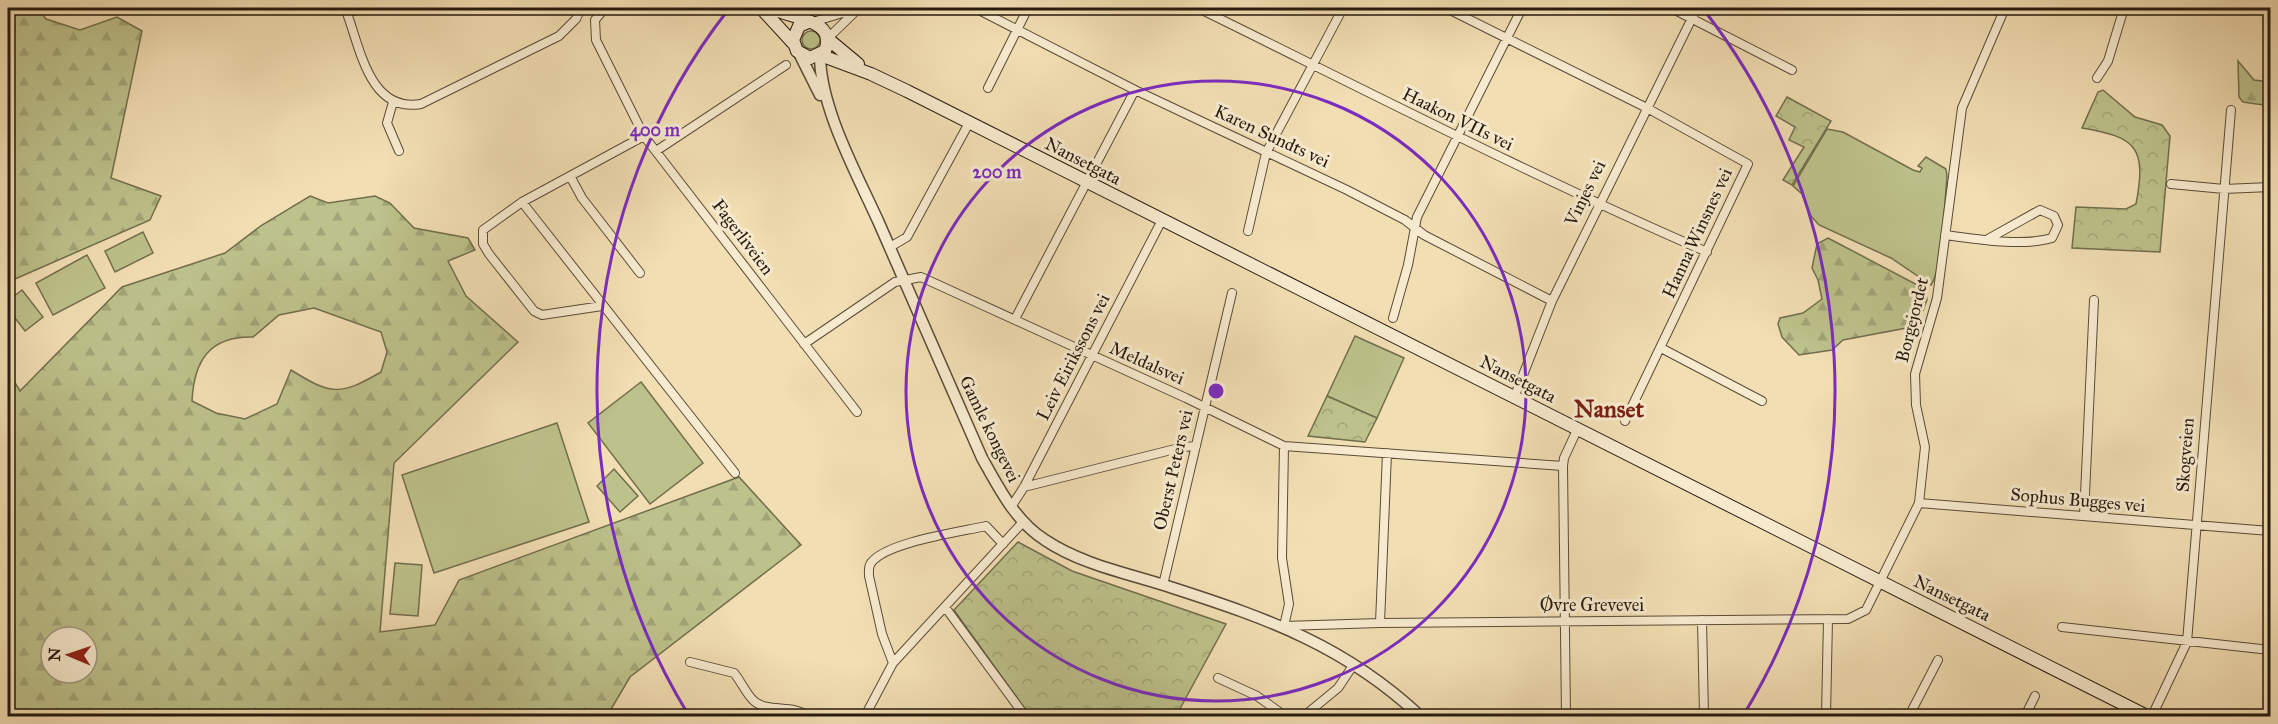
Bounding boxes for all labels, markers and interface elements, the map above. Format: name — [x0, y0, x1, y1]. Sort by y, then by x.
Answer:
street label: Haakon VIIs vei — [1399, 83, 1517, 155]
street label: Karen Sundts vei — [1211, 100, 1333, 172]
text: 400 m — [630, 119, 681, 142]
street label: Nansetgata — [1041, 132, 1125, 191]
street label: Vinjes vei — [1559, 157, 1610, 230]
text: 200 m — [973, 161, 1022, 183]
street label: Hanna Winsnes vei — [1657, 164, 1737, 302]
street label: Fagerliveien — [707, 195, 779, 280]
street label: Borgejordet — [1891, 275, 1934, 365]
street label: Leiv Eirikssons vei — [1032, 290, 1114, 424]
street label: Meldalsvei — [1106, 337, 1188, 389]
street label: Nansetgata — [1476, 350, 1560, 409]
street label: Gamle kongevei — [954, 372, 1025, 486]
centre of rings — [1206, 381, 1226, 401]
district label: Nanset — [1574, 394, 1645, 424]
street label: Oberst Peters vei — [1148, 408, 1198, 532]
street label: Skogveien — [2171, 417, 2200, 493]
street label: Sophus Bugges vei — [2009, 483, 2146, 518]
street label: Nansetgata — [1910, 570, 1994, 627]
street label: Øvre Grevevei — [1540, 594, 1644, 616]
north arrow — [39, 625, 99, 685]
text: N — [45, 647, 64, 662]

